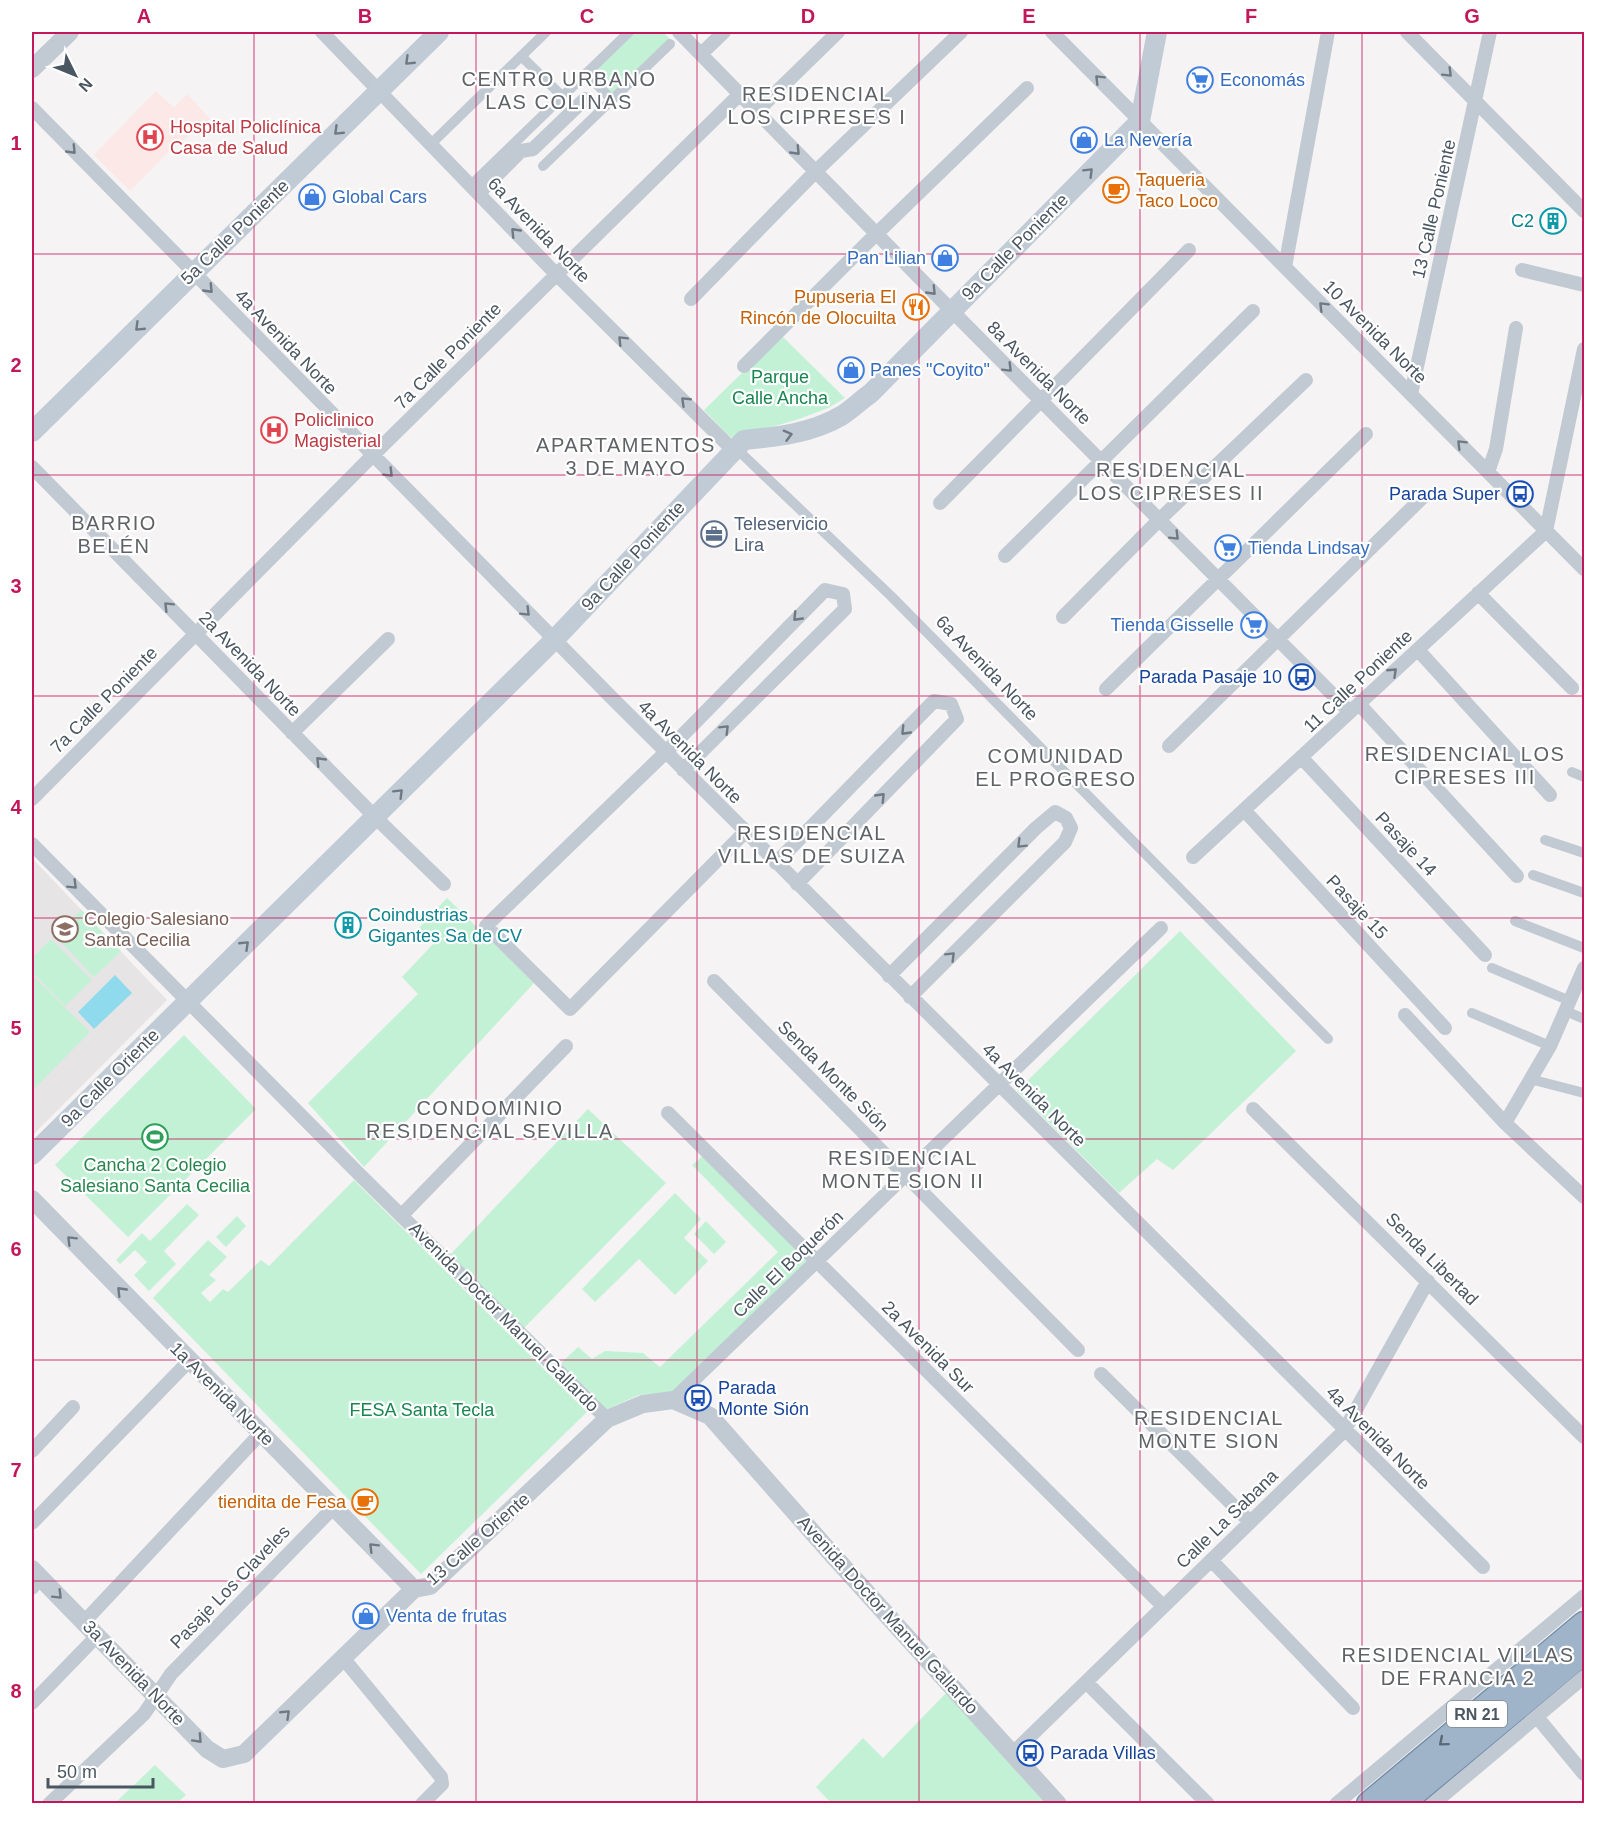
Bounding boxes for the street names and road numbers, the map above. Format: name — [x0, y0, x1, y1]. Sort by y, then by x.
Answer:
street label: 13 Calle Poniente — [1408, 138, 1460, 280]
street label: 6a Avenida Norte — [484, 173, 594, 287]
street label: 5a Calle Poniente — [177, 175, 293, 289]
street label: 9a Calle Poniente — [958, 190, 1072, 304]
street label: 10 Avenida Norte — [1319, 276, 1431, 388]
street label: 4a Avenida Norte — [231, 285, 341, 399]
street label: 7a Calle Poniente — [391, 299, 505, 413]
street label: 8a Avenida Norte — [983, 317, 1095, 429]
street label: 9a Calle Poniente — [577, 497, 689, 615]
street label: 2a Avenida Norte — [195, 607, 305, 721]
street label: 6a Avenida Norte — [932, 611, 1042, 725]
street label: 11 Calle Poniente — [1300, 626, 1416, 736]
street label: 7a Calle Poniente — [47, 643, 161, 757]
street label: 4a Avenida Norte — [634, 696, 746, 808]
street label: Pasaje 14 — [1371, 808, 1441, 880]
street label: Pasaje 15 — [1322, 871, 1392, 943]
street label: Senda Monte Sión — [774, 1017, 892, 1135]
street label: 9a Calle Oriente — [57, 1025, 163, 1131]
street label: 4a Avenida Norte — [978, 1039, 1090, 1151]
street label: Calle El Boquerón — [729, 1206, 847, 1322]
street label: Senda Libertad — [1382, 1209, 1482, 1309]
street label: Avenida Doctor Manuel Gallardo — [405, 1218, 603, 1416]
street label: 2a Avenida Sur — [878, 1297, 978, 1397]
street label: 1a Avenida Norte — [166, 1338, 278, 1450]
street label: 4a Avenida Norte — [1322, 1382, 1434, 1494]
street label: Calle La Sabana — [1172, 1465, 1283, 1572]
street label: 13 Calle Oriente — [422, 1489, 534, 1589]
street label: Avenida Doctor Manuel Gallardo — [794, 1512, 982, 1718]
street label: Pasaje Los Claveles — [166, 1521, 294, 1653]
street label: 3a Avenida Norte — [79, 1616, 189, 1730]
road number: RN 21 — [1447, 1701, 1507, 1727]

